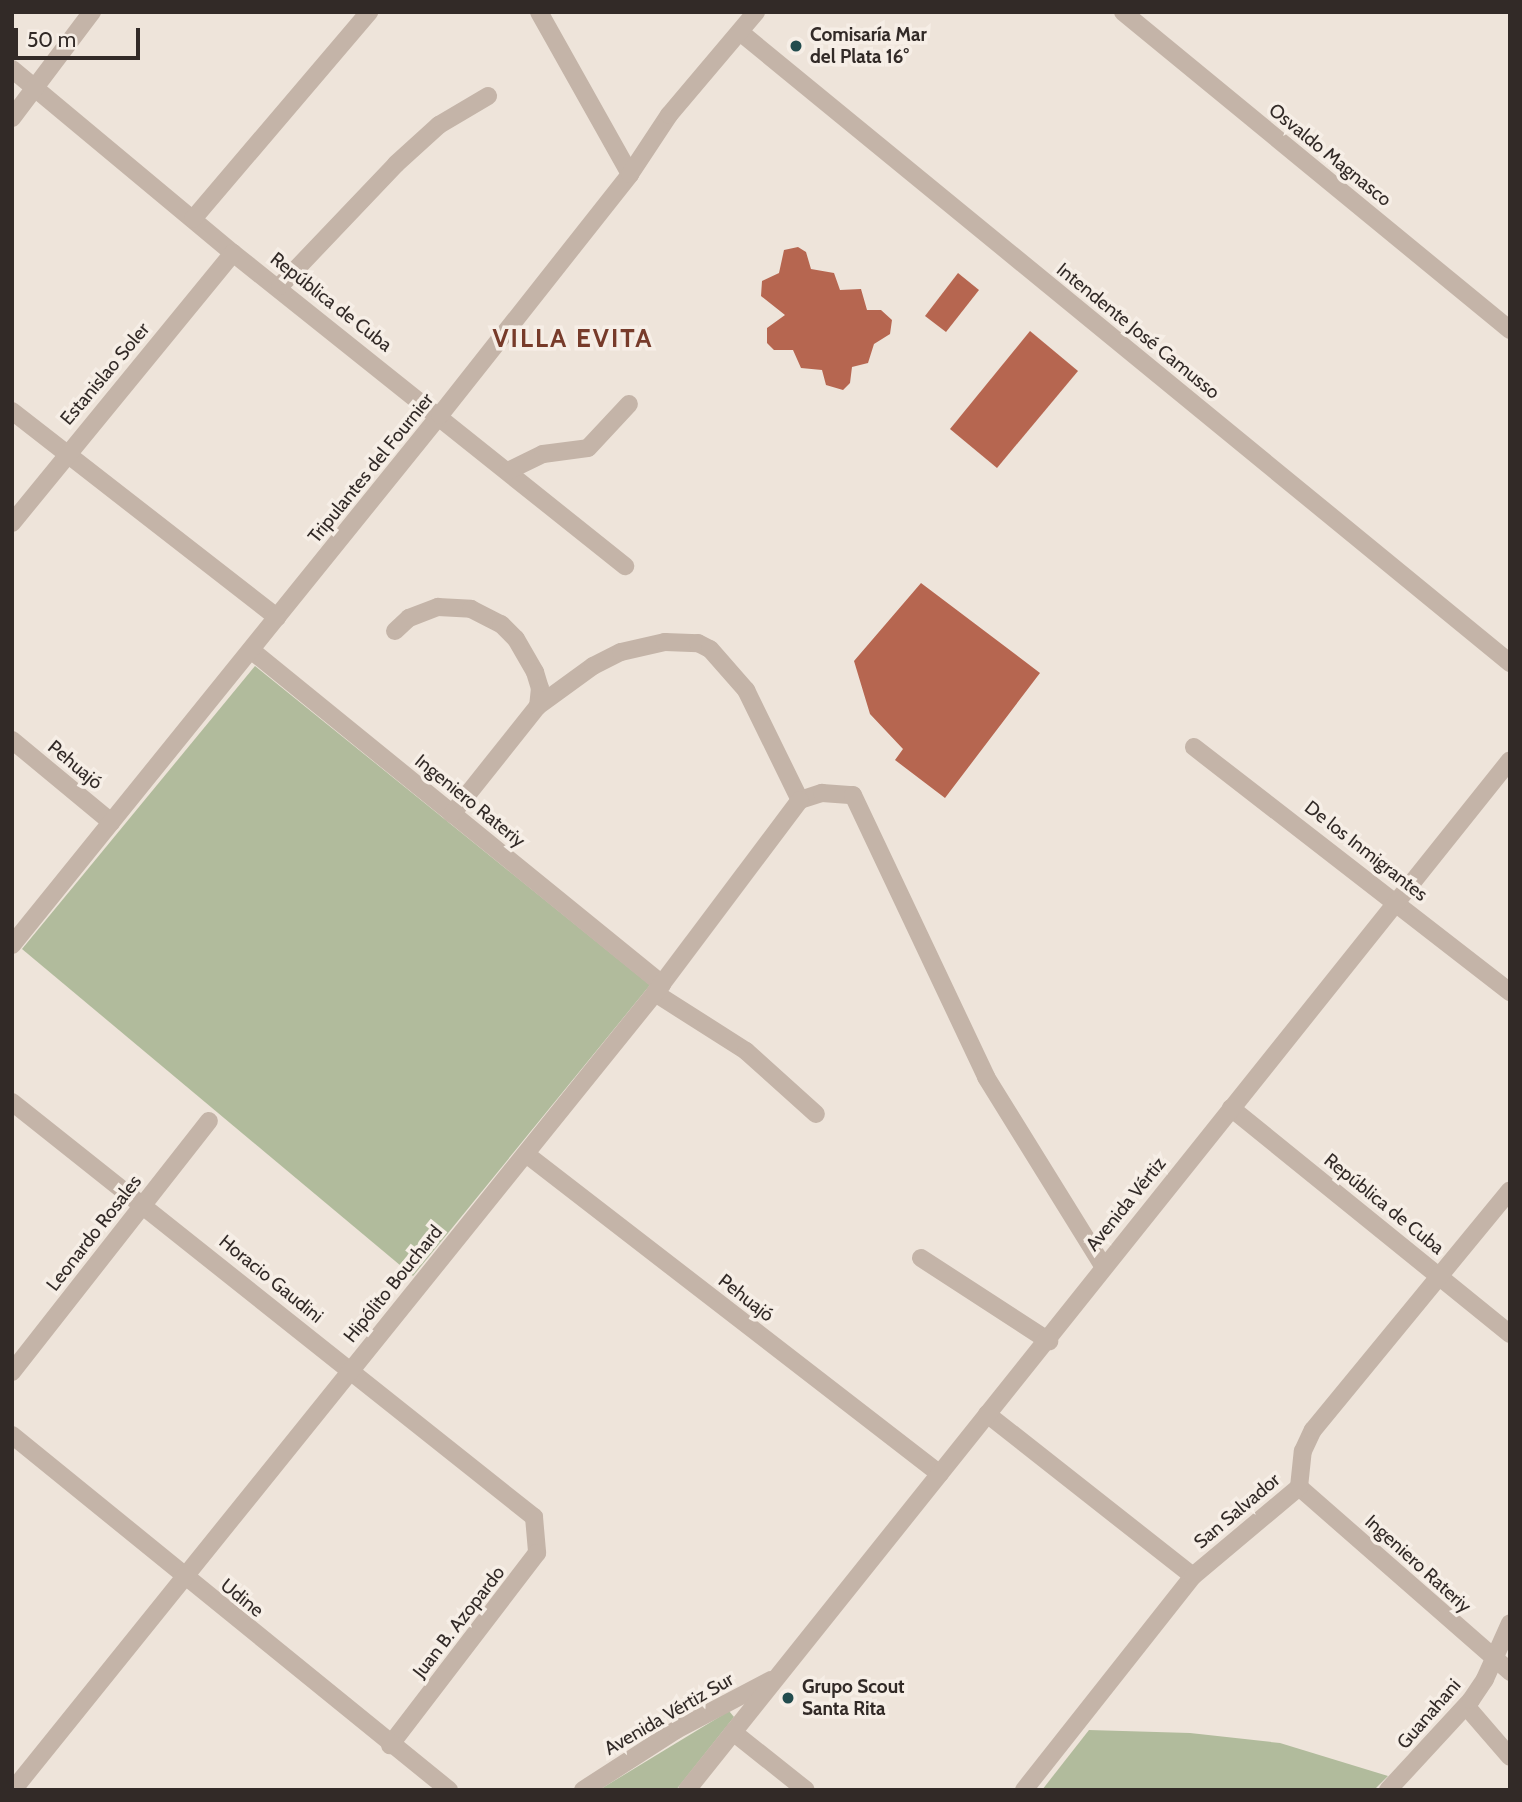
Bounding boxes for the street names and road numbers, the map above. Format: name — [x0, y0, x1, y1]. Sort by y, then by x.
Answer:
street label: Osvaldo Magnasco — [1264, 99, 1396, 211]
street label: República de Cuba — [266, 247, 396, 357]
street label: Intendente José Camusso — [1052, 258, 1224, 404]
street label: Estanislao Soler — [56, 318, 154, 430]
street label: Tripulantes del Fournier — [304, 388, 438, 548]
street label: Pehuajó — [43, 736, 107, 794]
street label: Ingeniero Rateriy — [410, 750, 530, 852]
street label: De los Inmigrantes — [1300, 796, 1432, 906]
street label: República de Cuba — [1319, 1149, 1449, 1259]
street label: Avenida Vértiz — [1081, 1152, 1171, 1256]
street label: Leonardo Rosales — [42, 1171, 146, 1295]
street label: Hipólito Bouchard — [339, 1221, 447, 1347]
street label: Horacio Gaudini — [214, 1230, 328, 1328]
street label: Pehuajó — [714, 1269, 778, 1327]
street label: San Salvador — [1189, 1469, 1285, 1553]
street label: Ingeniero Rateriy — [1360, 1510, 1476, 1618]
street label: Juan B. Azopardo — [408, 1562, 510, 1682]
street label: Udine — [216, 1574, 268, 1622]
street label: Avenida Vértiz Sur — [600, 1668, 738, 1760]
street label: Guanahani — [1392, 1674, 1466, 1754]

